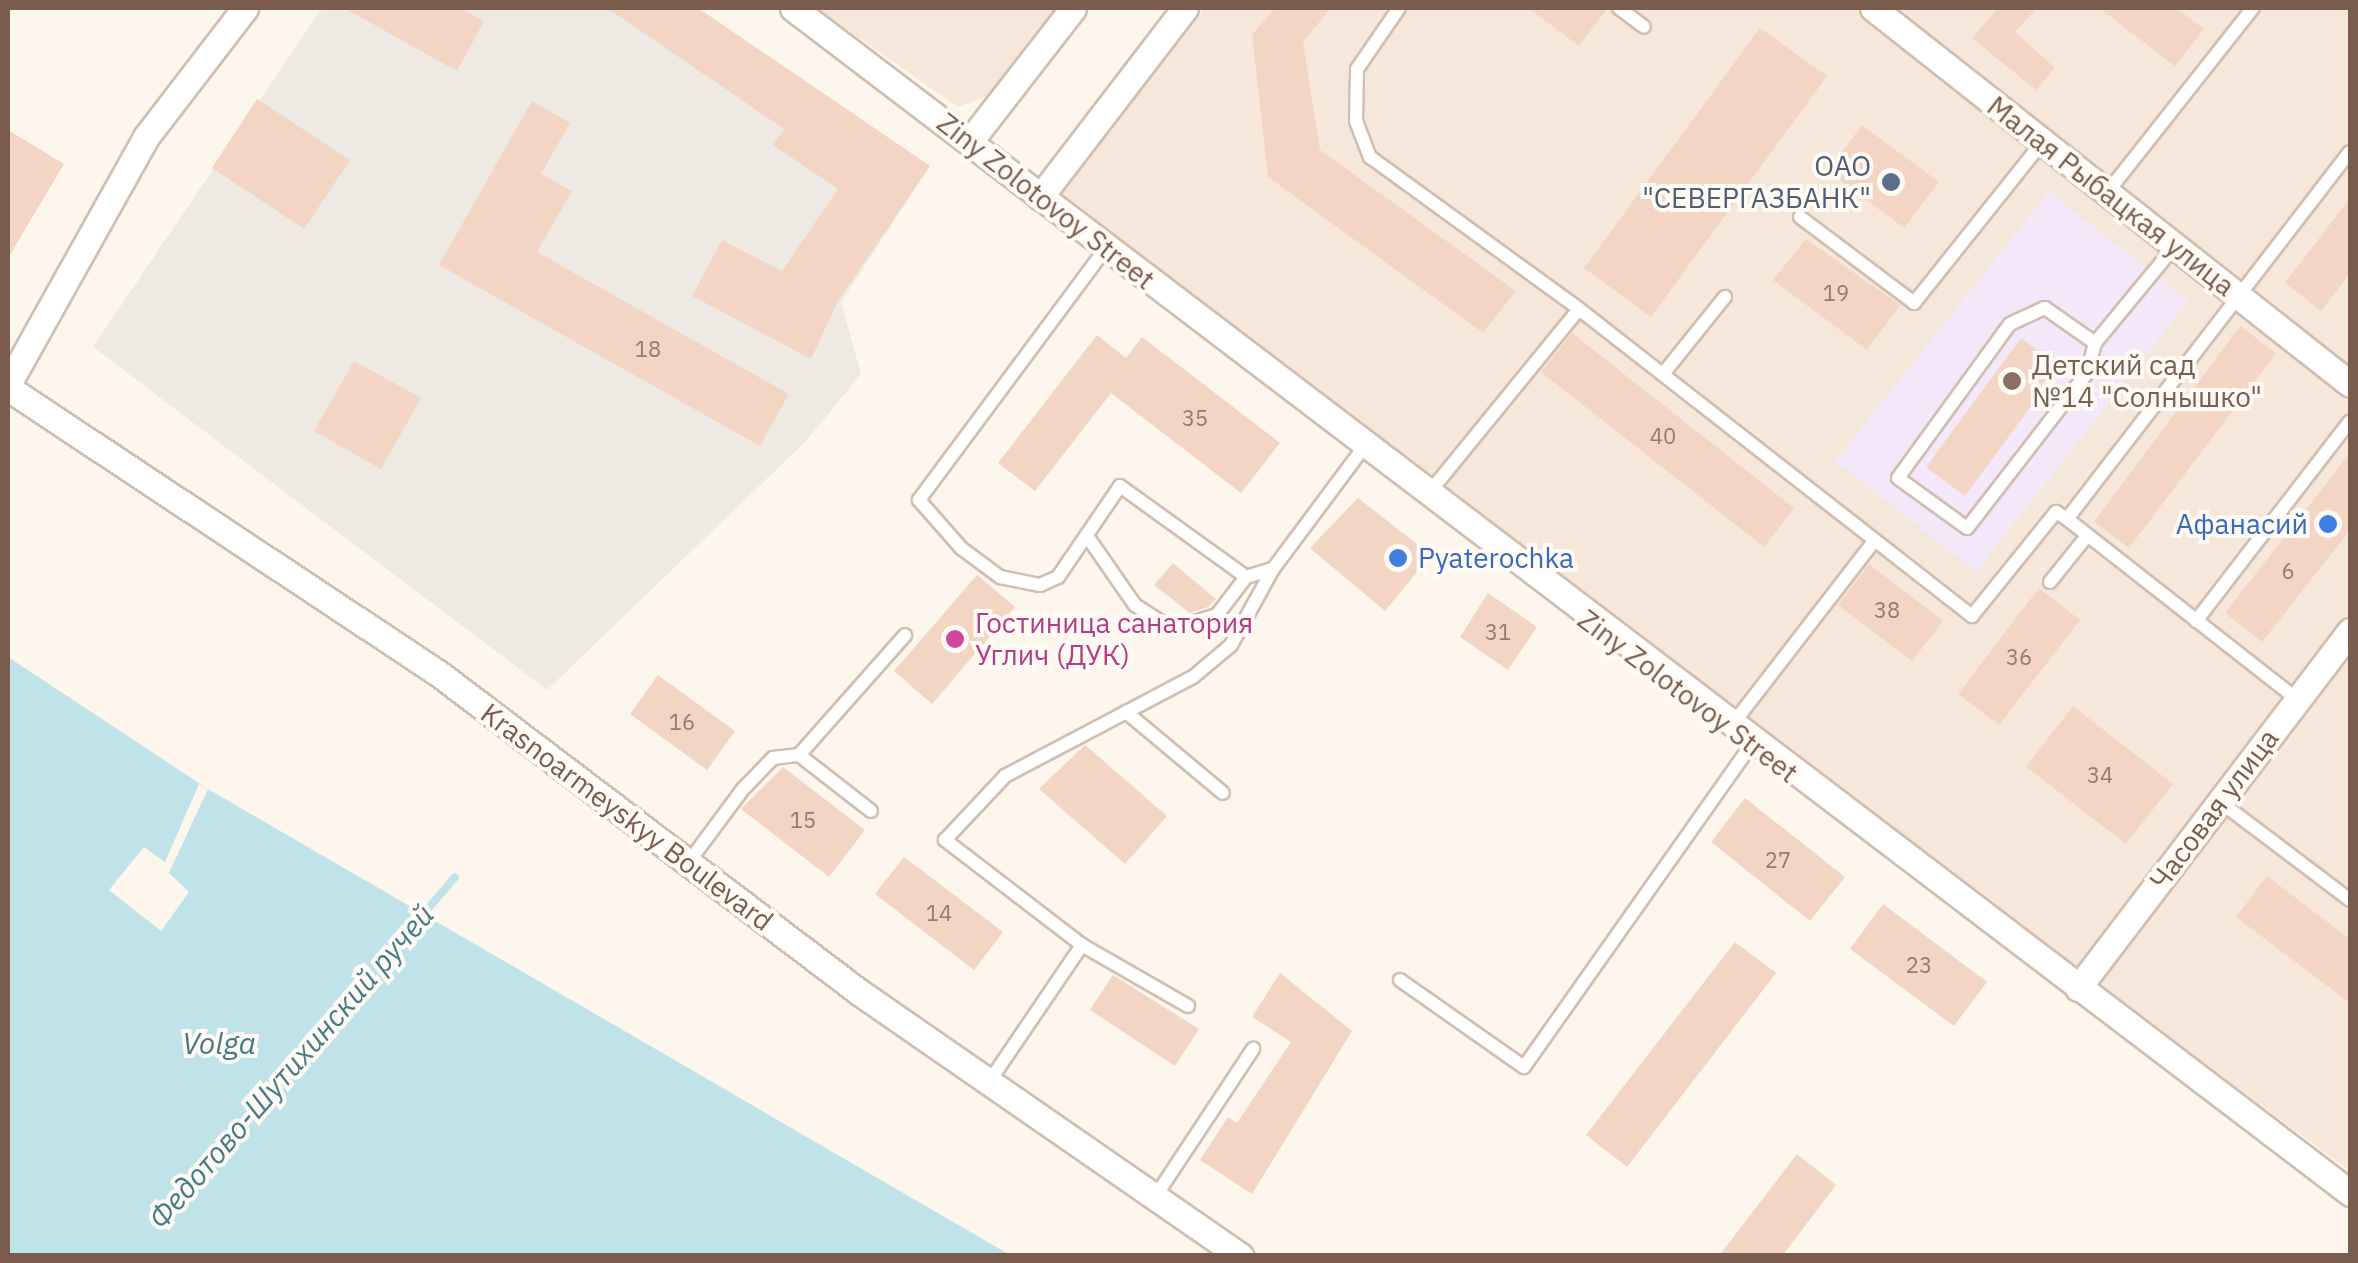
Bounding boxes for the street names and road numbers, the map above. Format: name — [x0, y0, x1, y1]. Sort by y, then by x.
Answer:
street label: Малая Рыбацкая улица — [1981, 89, 2241, 303]
street label: Ziny Zolotovoy Street — [931, 106, 1161, 296]
street label: Ziny Zolotovoy Street — [1572, 602, 1804, 790]
street label: Krasnoarmeyskyy Boulevard — [474, 696, 780, 938]
street label: Часовая улица — [2143, 722, 2285, 896]

